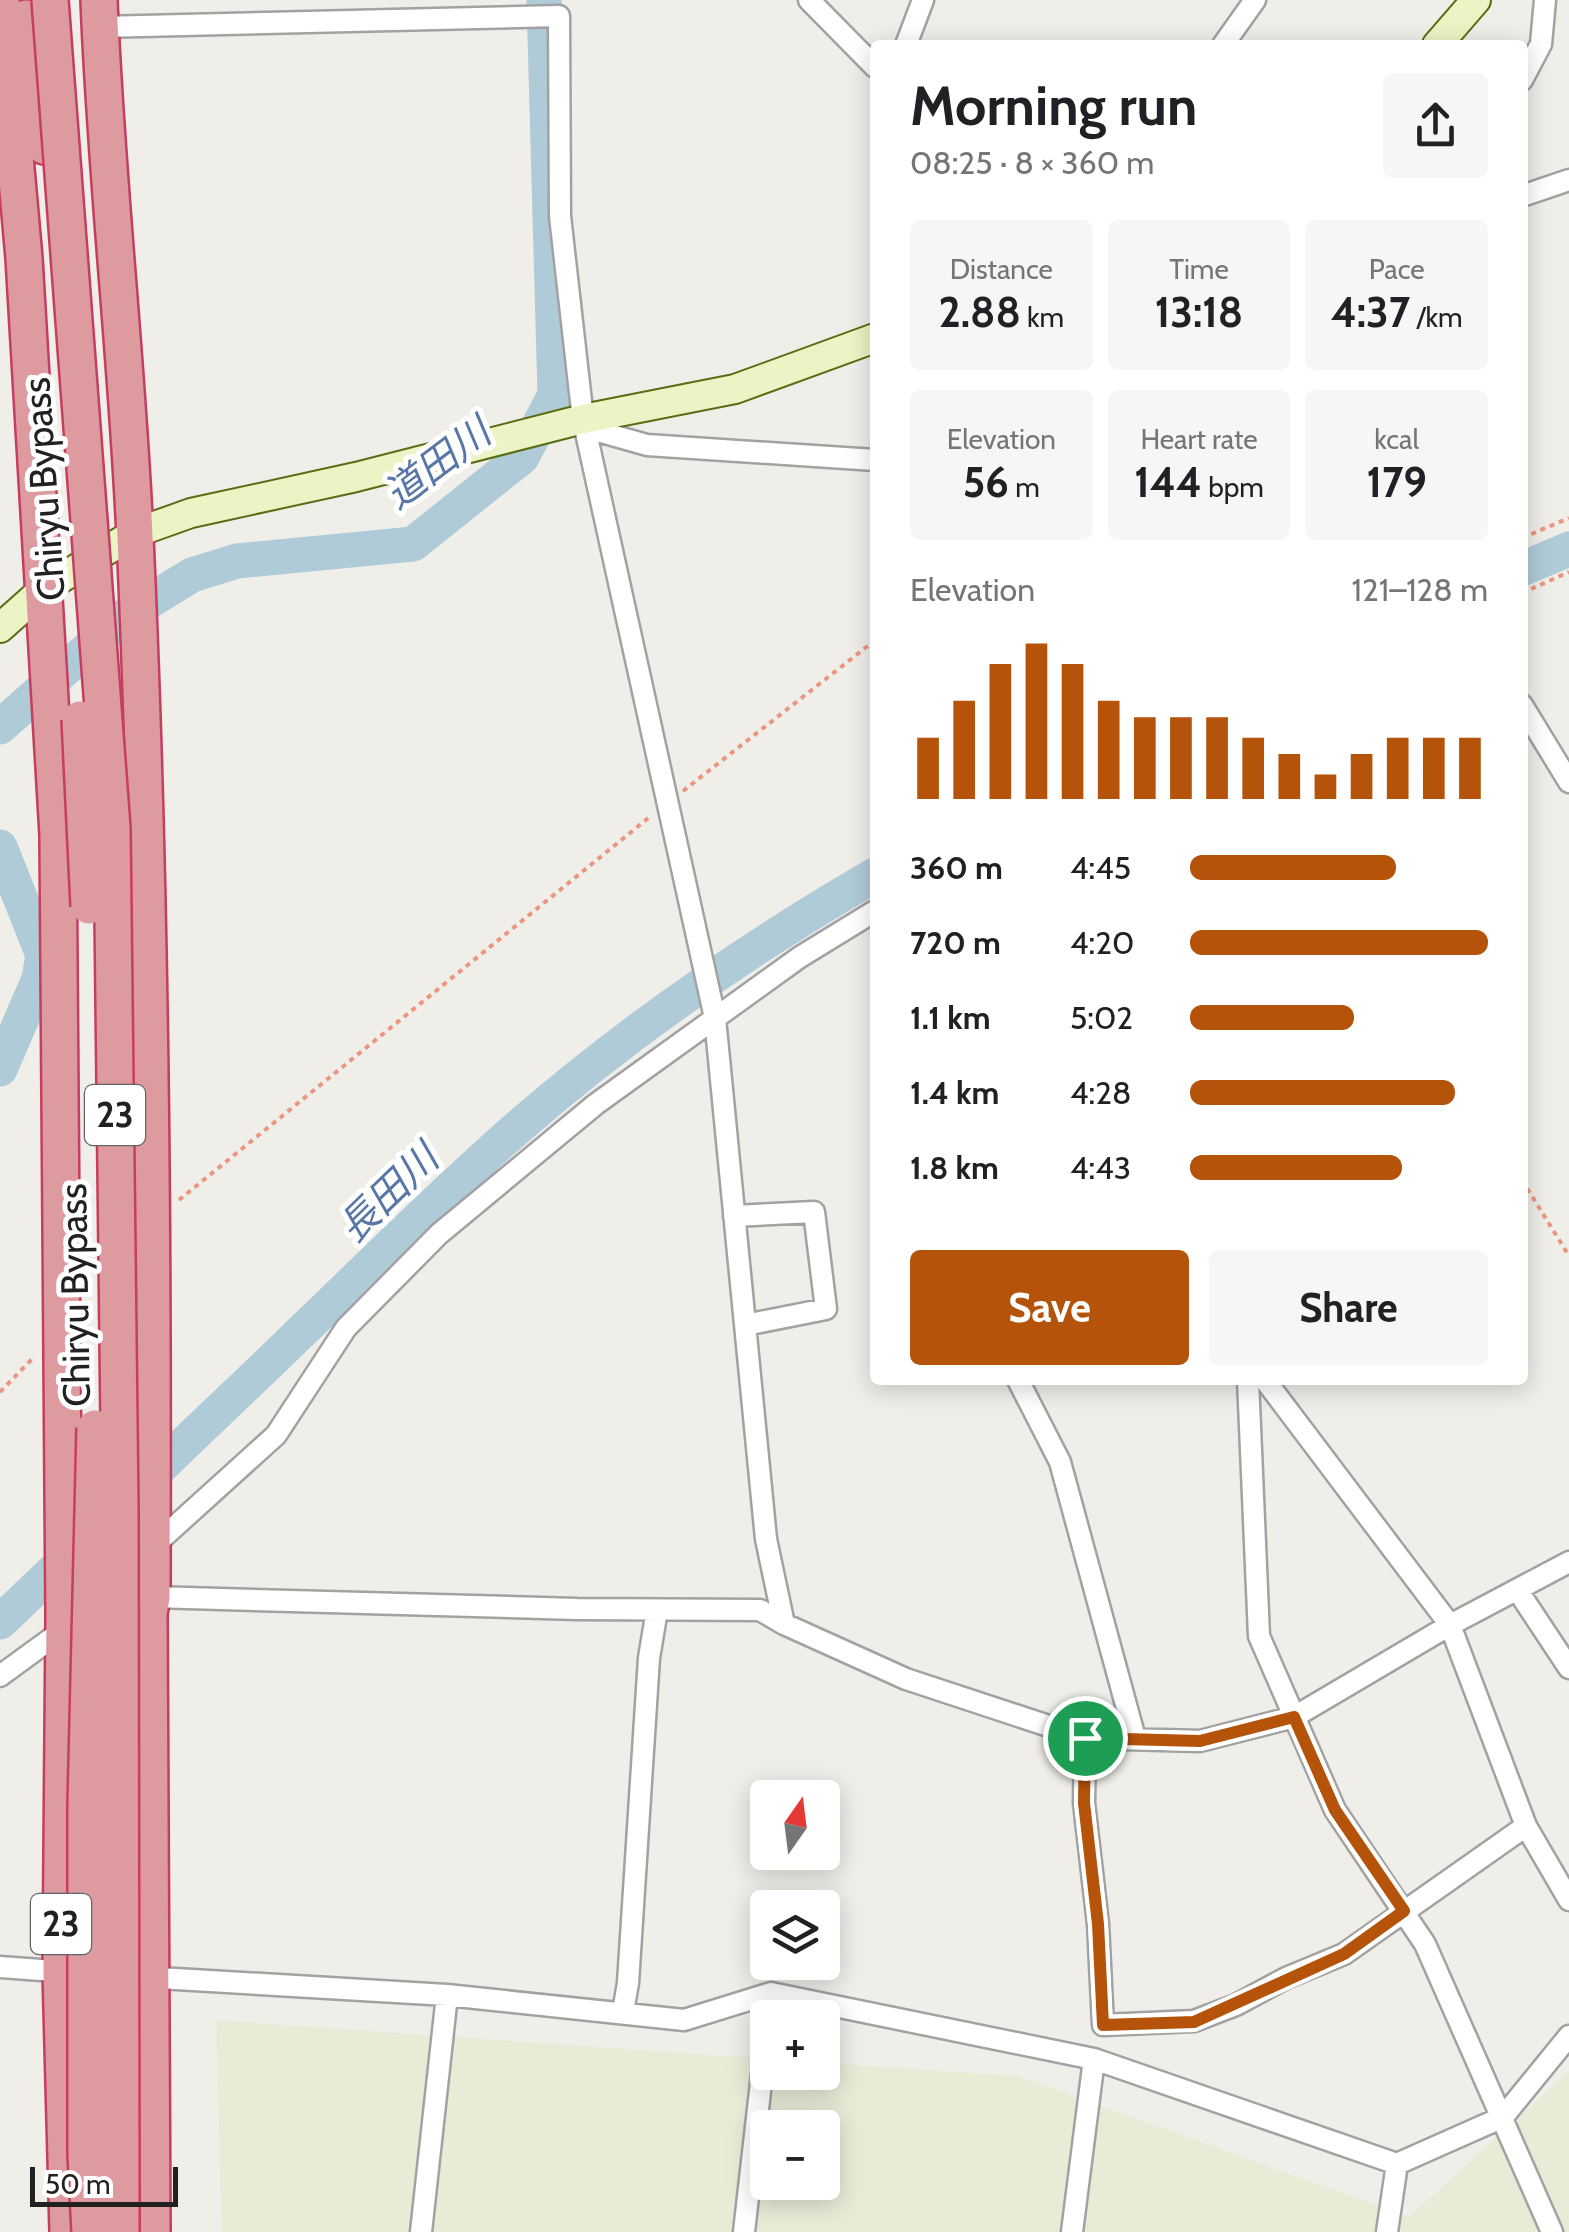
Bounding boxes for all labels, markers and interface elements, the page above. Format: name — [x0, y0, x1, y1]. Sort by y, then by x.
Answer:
text: Morning run — [910, 72, 1197, 139]
button: share — [1383, 73, 1488, 178]
text: 08:25 · 8 × 360 m — [910, 143, 1154, 182]
text: Distance — [950, 252, 1053, 286]
text: Time — [1169, 252, 1229, 286]
text: Pace — [1369, 252, 1425, 286]
text: 2.88 — [938, 286, 1021, 338]
text: 13:18 — [1155, 286, 1243, 338]
text: 4:37 — [1331, 286, 1410, 338]
text: km — [1021, 300, 1064, 334]
text: /km — [1410, 300, 1463, 334]
street label: Chiryu Bypass — [12, 376, 75, 602]
water label: 道田川 — [374, 405, 503, 518]
text: Elevation — [947, 422, 1056, 456]
text: Heart rate — [1140, 422, 1258, 456]
text: kcal — [1374, 422, 1419, 456]
text: 56 — [963, 456, 1009, 508]
text: 144 — [1134, 456, 1202, 508]
text: 179 — [1366, 456, 1427, 508]
text: m — [1009, 470, 1040, 504]
text: bpm — [1202, 470, 1264, 504]
text: Elevation — [910, 570, 1035, 609]
text: 121–128 m — [1352, 570, 1488, 609]
text: 360 m — [910, 848, 1003, 887]
text: 4:45 — [1070, 848, 1131, 887]
text: 720 m — [910, 923, 1001, 962]
text: 4:20 — [1070, 923, 1134, 962]
text: 1.1 km — [910, 998, 991, 1037]
text: 5:02 — [1070, 998, 1133, 1037]
text: 1.4 km — [910, 1073, 999, 1112]
text: 4:28 — [1070, 1073, 1131, 1112]
road number: 23 — [85, 1085, 145, 1145]
water label: 長田川 — [327, 1131, 451, 1252]
text: 1.8 km — [910, 1148, 999, 1187]
text: 4:43 — [1070, 1148, 1131, 1187]
street label: Chiryu Bypass — [49, 1183, 100, 1407]
button: Save — [910, 1250, 1189, 1365]
button: Share — [1209, 1250, 1488, 1365]
pin — [1043, 1696, 1128, 1781]
icon: arrive — [1058, 1711, 1113, 1766]
north arrow — [750, 1780, 840, 1870]
map controls — [750, 1780, 840, 2200]
button: layers — [750, 1890, 840, 1980]
road number: 23 — [31, 1894, 91, 1954]
button: + — [750, 2000, 840, 2090]
button: − — [750, 2110, 840, 2200]
scale bar — [30, 2162, 178, 2206]
text: 50 m — [45, 2167, 111, 2201]

